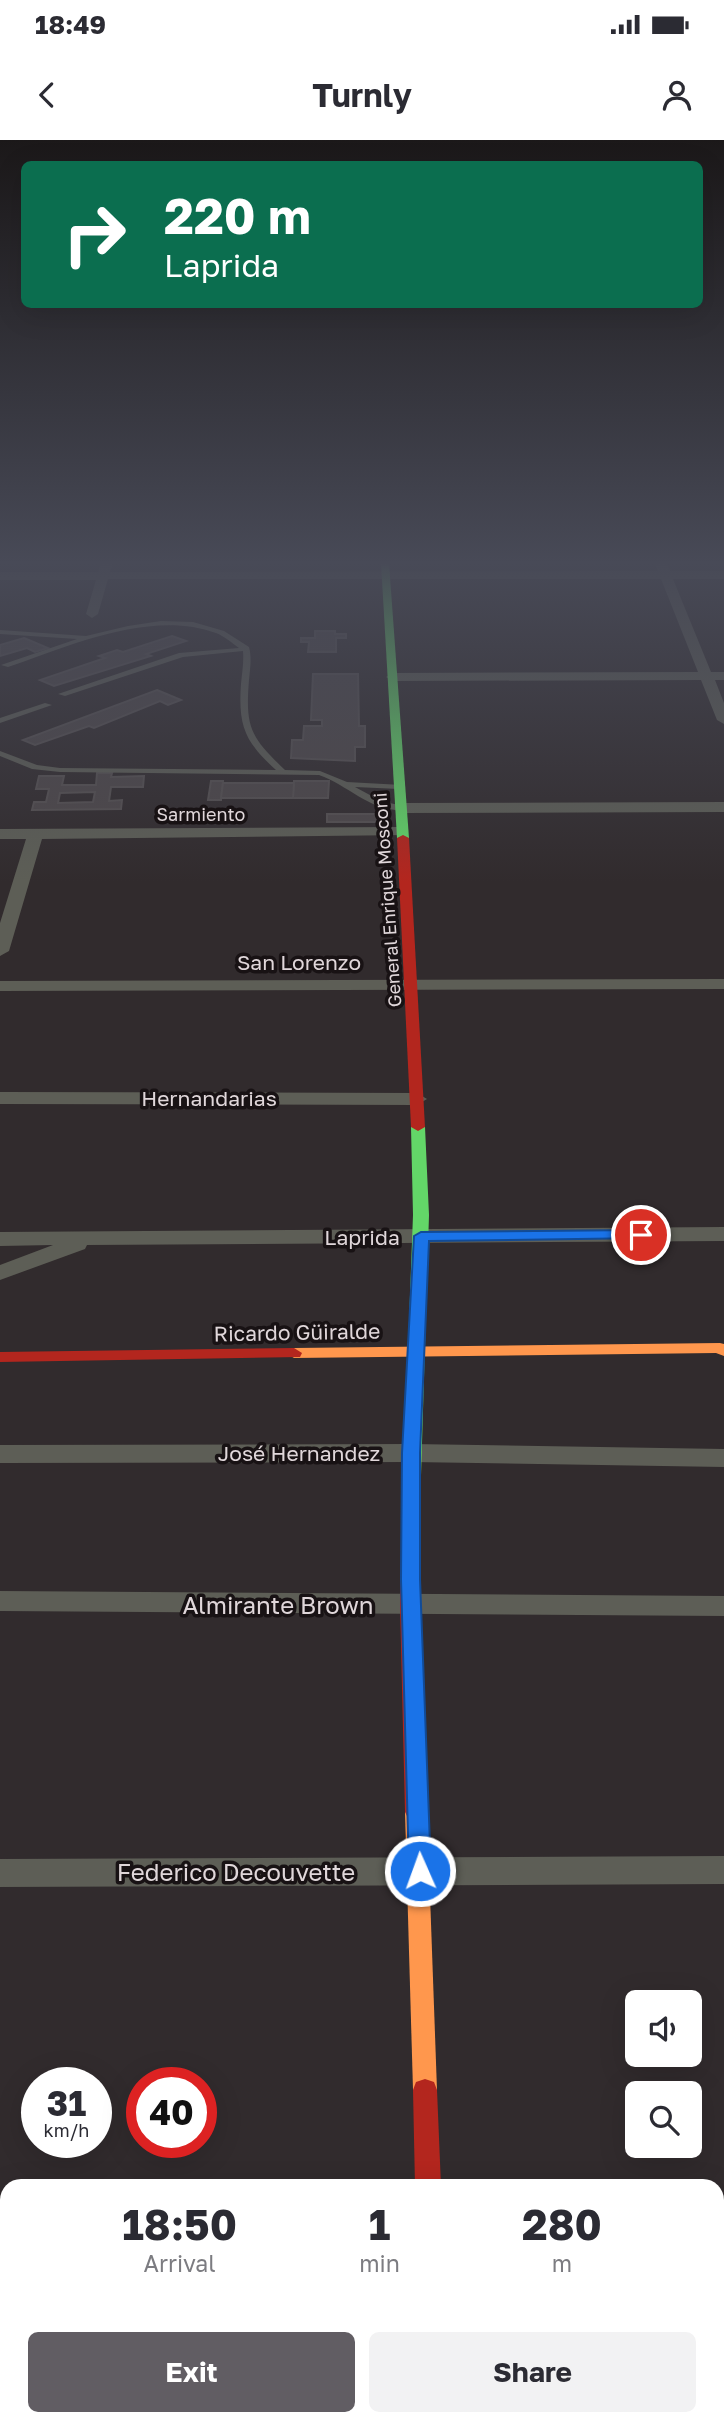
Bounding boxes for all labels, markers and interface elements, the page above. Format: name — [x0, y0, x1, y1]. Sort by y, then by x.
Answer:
text: 18:49 — [35, 9, 106, 40]
icon: back — [28, 76, 66, 114]
text: Turnly — [312, 76, 412, 114]
icon: person — [658, 76, 696, 114]
text: 220 m — [164, 186, 311, 245]
icon: right — [49, 189, 140, 280]
text: Laprida — [164, 246, 279, 284]
street label: General Enrique Mosconi — [369, 792, 405, 1008]
street label: Sarmiento — [157, 803, 245, 825]
street label: San Lorenzo — [237, 949, 361, 975]
street label: Hernandarias — [141, 1085, 277, 1111]
pin — [611, 1205, 671, 1265]
icon: arrive — [622, 1216, 660, 1254]
street label: Laprida — [324, 1224, 400, 1250]
street label: Ricardo Güiralde — [214, 1318, 380, 1346]
street label: José Hernandez — [218, 1440, 380, 1466]
street label: Almirante Brown — [182, 1590, 374, 1619]
position arrow — [383, 1834, 457, 1908]
street label: Federico Decouvette — [117, 1857, 355, 1886]
map controls — [625, 1990, 702, 2158]
button: sound — [625, 1990, 702, 2067]
speed limit sign: 40 — [126, 2067, 217, 2158]
button: search — [625, 2081, 702, 2158]
text: 31 — [47, 2082, 86, 2124]
text: km/h — [44, 2119, 89, 2141]
text: 18:50 — [122, 2199, 237, 2249]
text: 1 — [369, 2199, 390, 2249]
text: 280 — [522, 2199, 602, 2249]
text: Arrival — [144, 2249, 216, 2277]
text: min — [359, 2249, 400, 2277]
text: m — [552, 2249, 572, 2277]
button: Exit — [28, 2332, 355, 2412]
button: Share — [369, 2332, 696, 2412]

